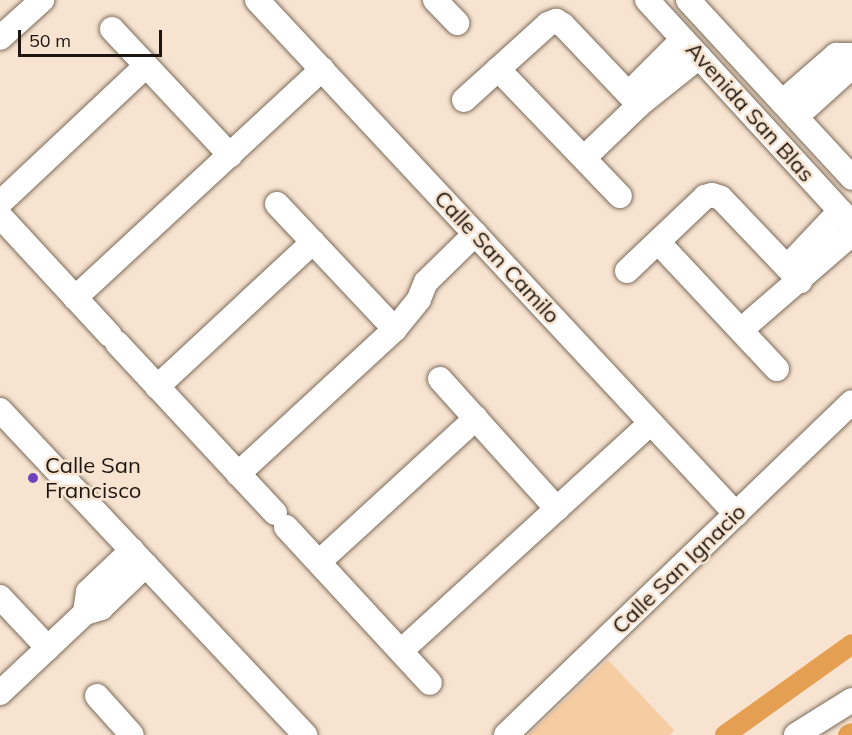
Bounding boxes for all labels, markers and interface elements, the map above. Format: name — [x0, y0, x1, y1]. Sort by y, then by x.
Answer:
scale bar — [21, 18, 165, 56]
text: 50 m — [29, 29, 71, 52]
street label: Avenida San Blas — [680, 37, 820, 187]
street label: Calle San Camilo — [429, 185, 565, 329]
place label: Calle San Francisco — [45, 452, 141, 504]
marker: Calle San Francisco — [26, 471, 40, 485]
street label: Calle San Ignacio — [607, 499, 751, 639]

